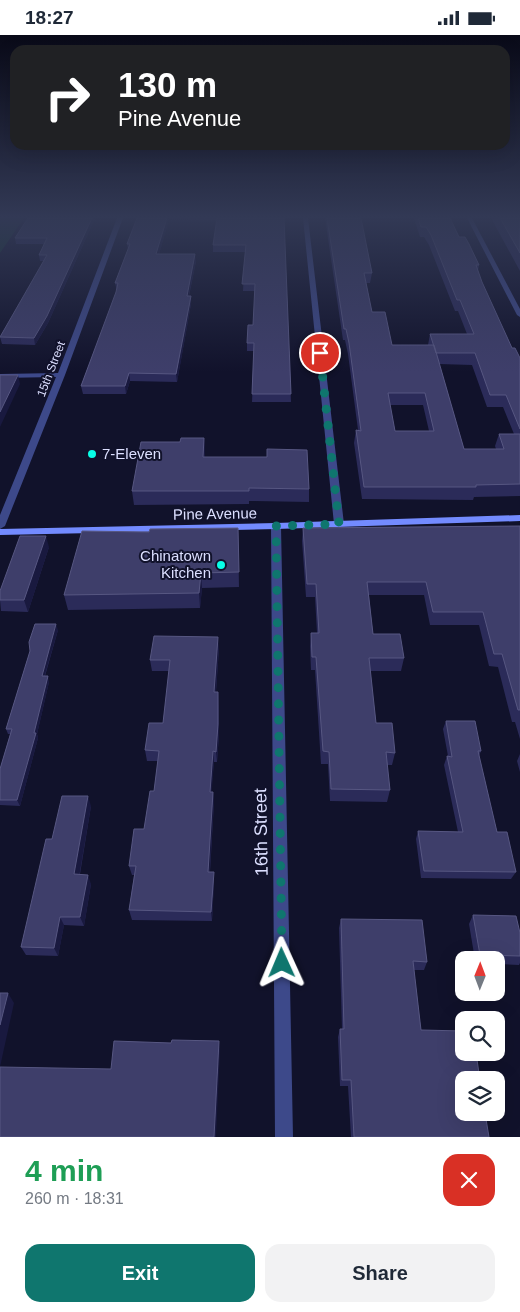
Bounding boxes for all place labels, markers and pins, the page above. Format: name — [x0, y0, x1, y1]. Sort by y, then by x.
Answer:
pin — [299, 332, 341, 374]
place label: 7-Eleven — [102, 445, 161, 462]
marker: 7-Eleven — [86, 448, 98, 460]
place label: Chinatown Kitchen — [140, 547, 211, 581]
marker: Chinatown Kitchen — [215, 559, 227, 571]

